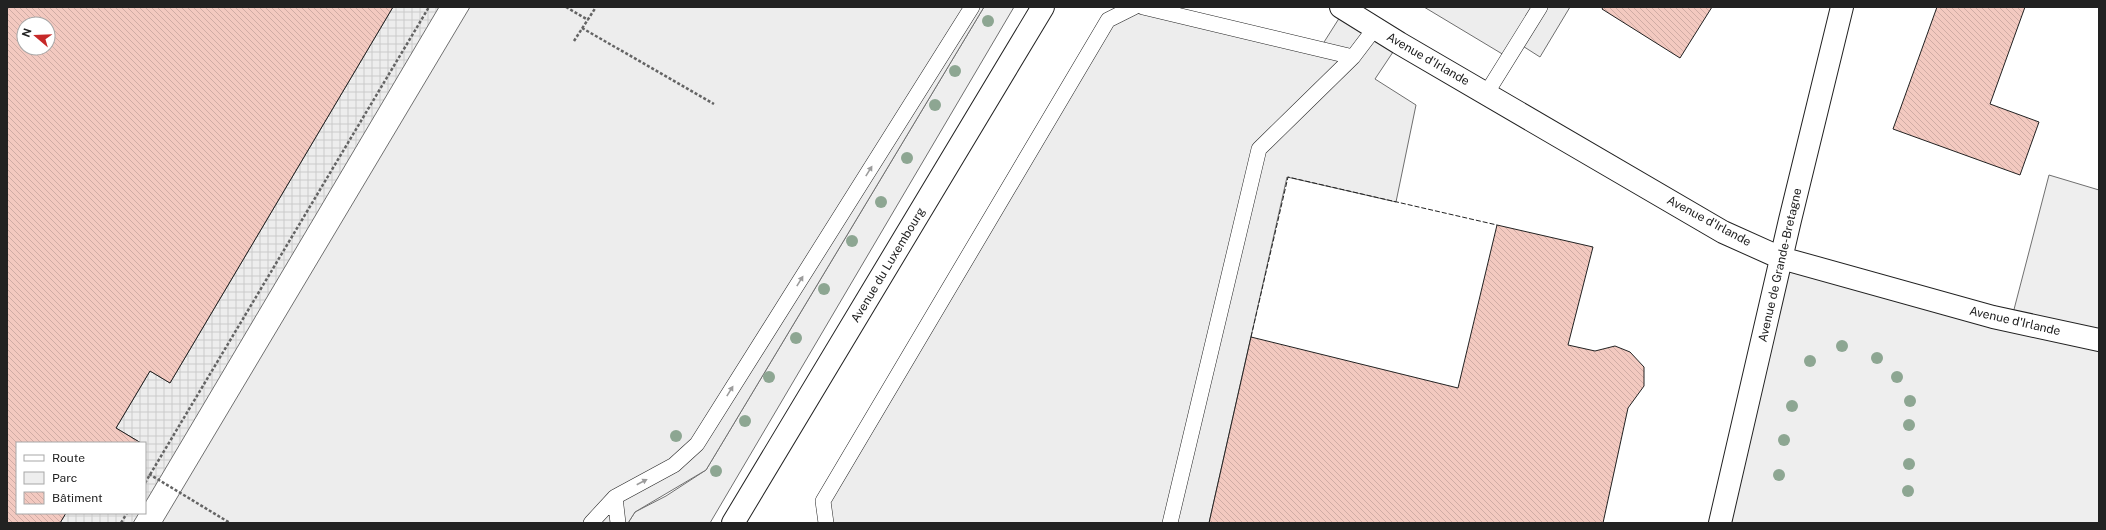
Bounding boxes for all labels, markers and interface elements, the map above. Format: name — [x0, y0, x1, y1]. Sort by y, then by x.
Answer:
north arrow — [16, 16, 56, 56]
text: N — [19, 27, 34, 39]
street label: Avenue d'Irlande — [1384, 30, 1472, 88]
one-way arrow — [865, 166, 873, 176]
street label: Avenue de Grande-Bretagne — [1755, 186, 1805, 343]
street label: Avenue d'Irlande — [1665, 193, 1754, 249]
street label: Avenue du Luxembourg — [848, 205, 928, 325]
one-way arrow — [796, 275, 803, 287]
street label: Avenue d'Irlande — [1968, 304, 2062, 338]
one-way arrow — [727, 385, 734, 397]
legend — [16, 442, 146, 514]
text: Route — [52, 451, 85, 465]
text: Parc — [52, 471, 77, 485]
one-way arrow — [636, 479, 648, 485]
text: Bâtiment — [52, 491, 103, 505]

